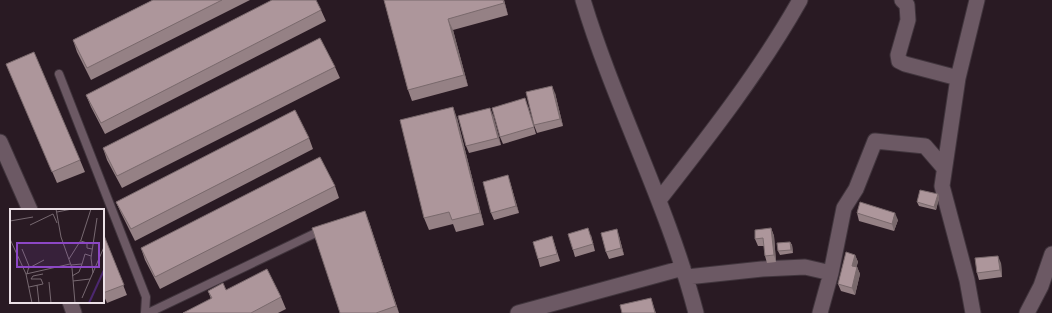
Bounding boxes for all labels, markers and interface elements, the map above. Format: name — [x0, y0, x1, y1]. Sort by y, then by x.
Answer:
inset map — [10, 209, 104, 303]

